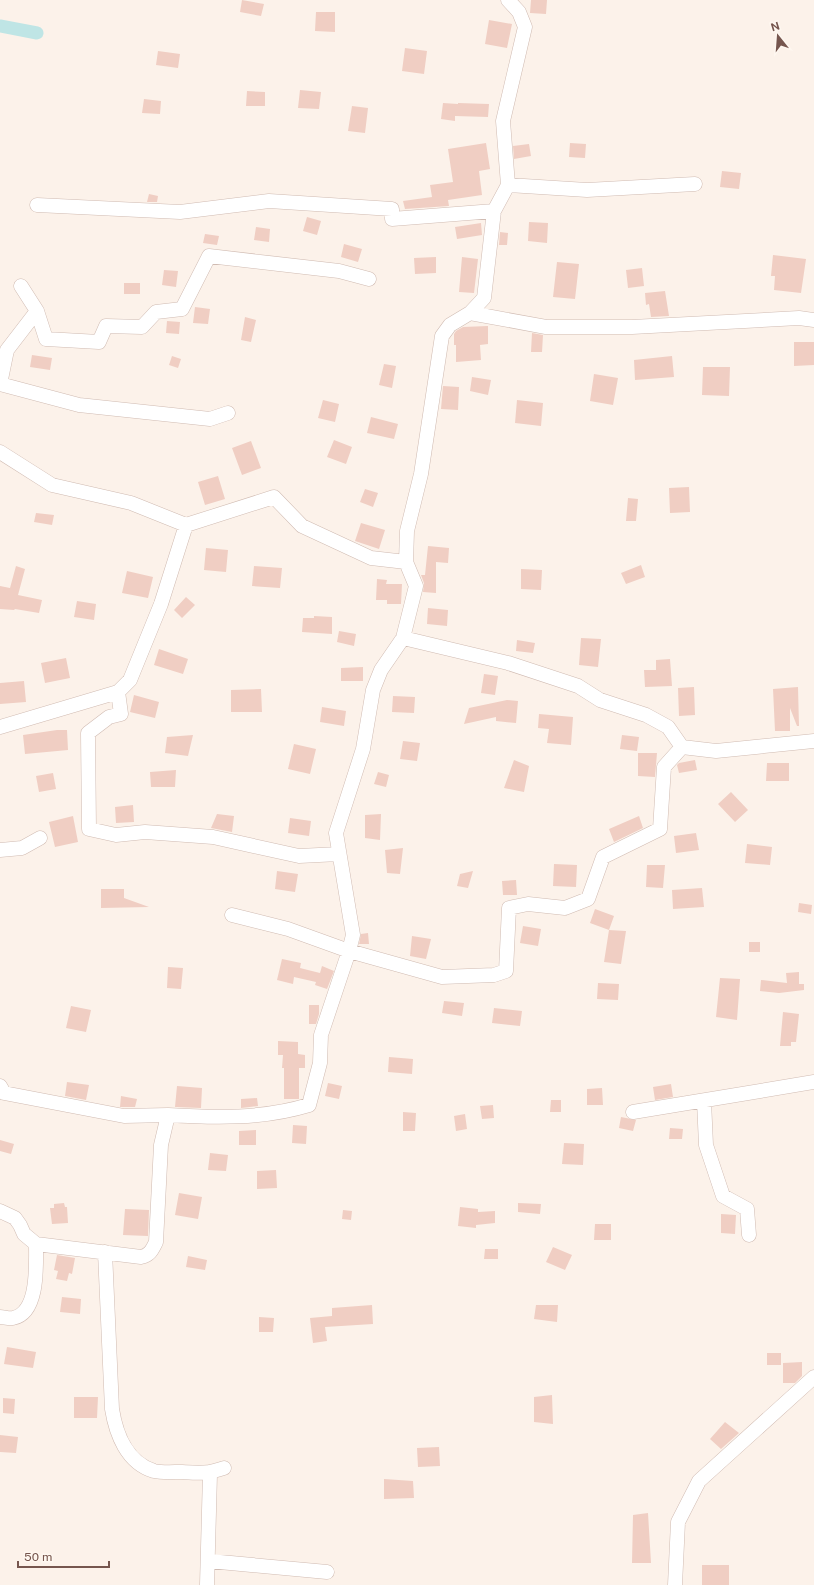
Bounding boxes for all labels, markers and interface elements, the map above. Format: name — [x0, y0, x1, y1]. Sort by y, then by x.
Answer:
north arrow — [758, 16, 798, 56]
text: N — [769, 19, 781, 33]
scale bar — [18, 1543, 109, 1569]
text: 50 m — [24, 1550, 52, 1564]

